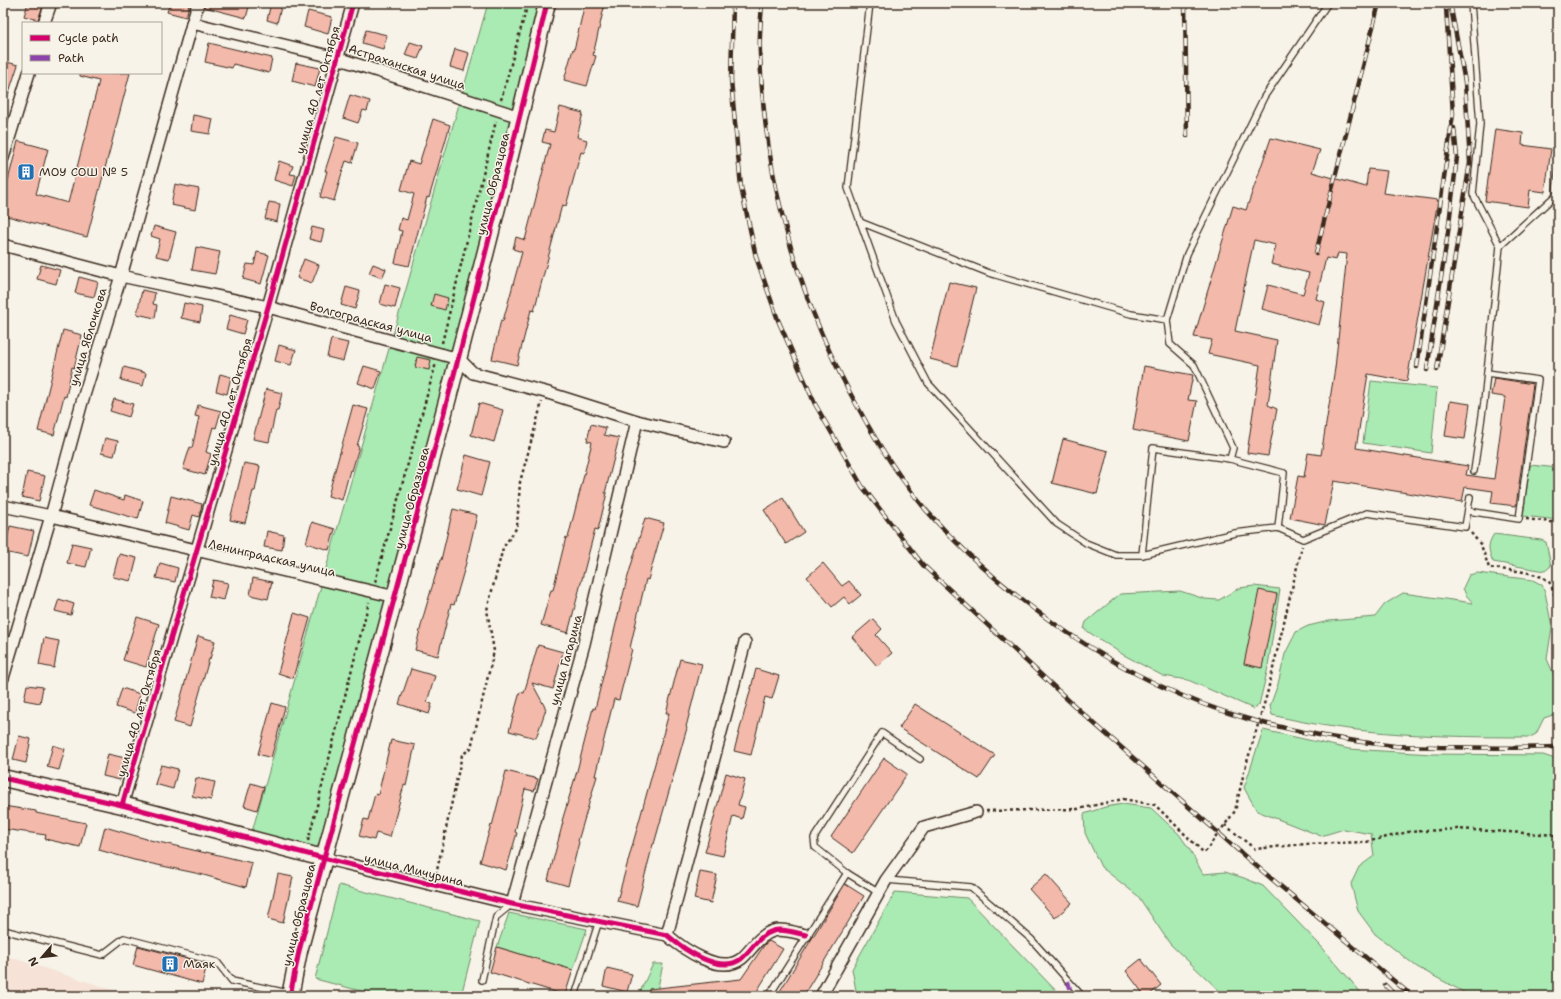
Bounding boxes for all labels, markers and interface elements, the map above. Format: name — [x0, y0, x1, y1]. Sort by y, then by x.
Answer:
legend — [22, 22, 162, 74]
street label: улица 40 лет Октября — [292, 24, 344, 156]
text: Cycle path — [58, 30, 119, 46]
street label: Астраханская улица — [347, 41, 468, 94]
text: Path — [58, 50, 84, 66]
street label: улица Образцова — [473, 131, 514, 237]
building icon: МОУ СОШ № 5 — [16, 162, 36, 182]
place label: МОУ СОШ № 5 — [39, 164, 128, 180]
street label: улица Яблочкова — [65, 285, 111, 388]
street label: Волгоградская улица — [308, 298, 435, 346]
street label: улица 40 лет Октября — [204, 336, 256, 468]
street label: улица Образцова — [391, 445, 433, 551]
street label: Ленинградская улица — [207, 536, 338, 581]
street label: улица Гагарина — [546, 612, 586, 707]
street label: улица 40 лет Октября — [113, 647, 165, 779]
street label: улица Мичурина — [363, 850, 466, 890]
street label: улица Образцова — [279, 862, 320, 968]
north arrow — [22, 937, 62, 977]
text: N — [25, 954, 42, 969]
building icon: Маяк — [160, 954, 180, 974]
place label: Маяк — [183, 956, 216, 972]

